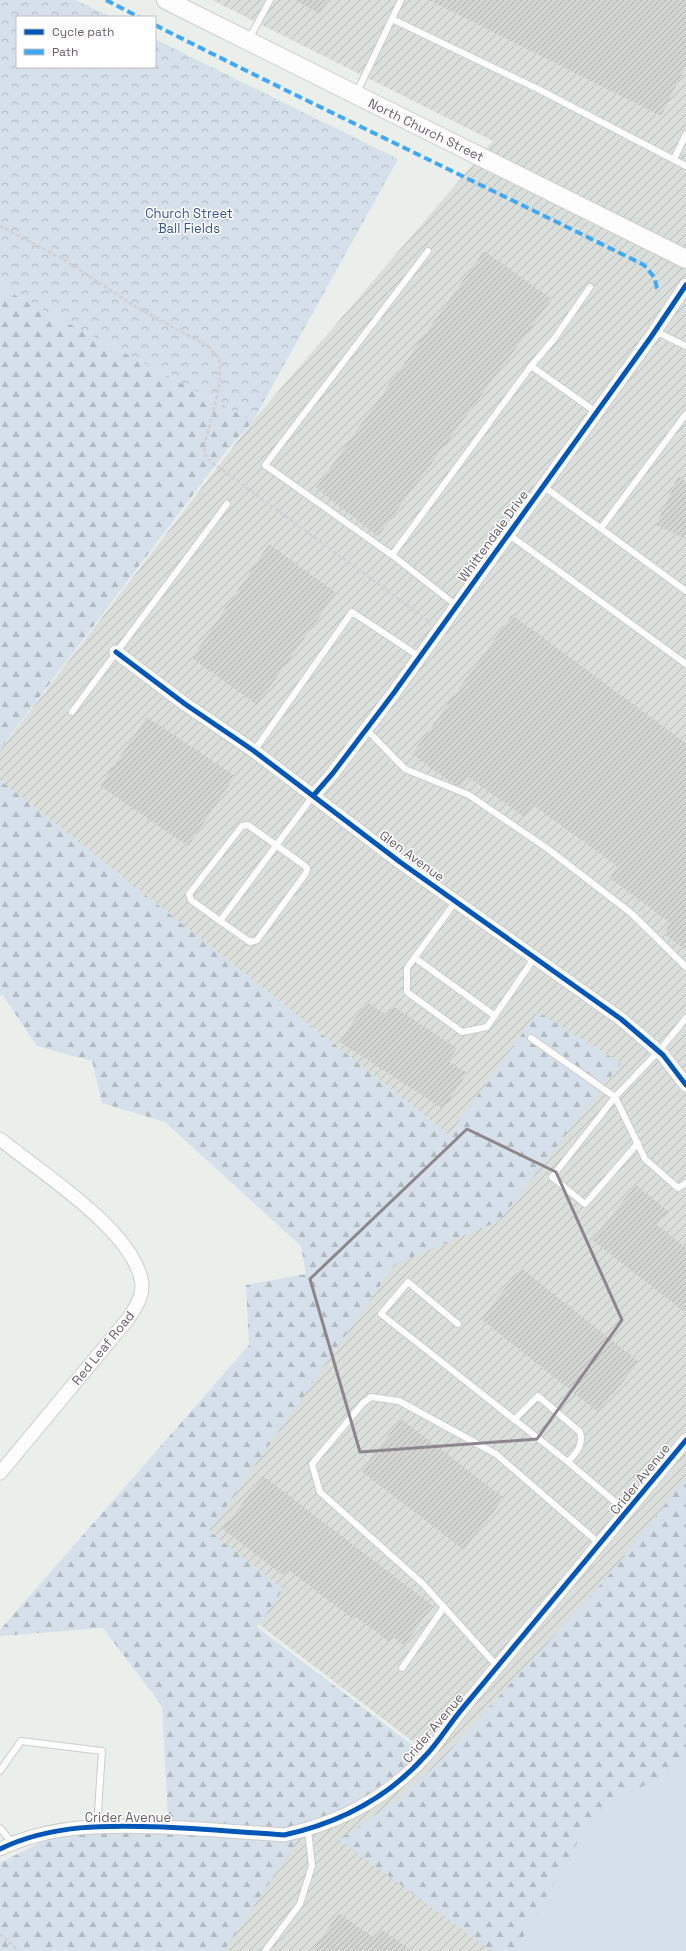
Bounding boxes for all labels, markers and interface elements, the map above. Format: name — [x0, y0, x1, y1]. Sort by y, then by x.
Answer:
legend — [16, 16, 156, 68]
text: Cycle path — [52, 24, 114, 40]
text: Path — [52, 44, 78, 60]
street label: North Church Street — [365, 95, 487, 165]
park label: Church Street Ball Fields — [145, 205, 233, 237]
street label: Whittendale Drive — [454, 487, 532, 585]
street label: Glen Avenue — [376, 827, 448, 885]
street label: Red Leaf Road — [68, 1308, 138, 1388]
street label: Crider Avenue — [606, 1440, 674, 1518]
street label: Crider Avenue — [399, 1689, 467, 1767]
street label: Crider Avenue — [85, 1809, 171, 1826]

